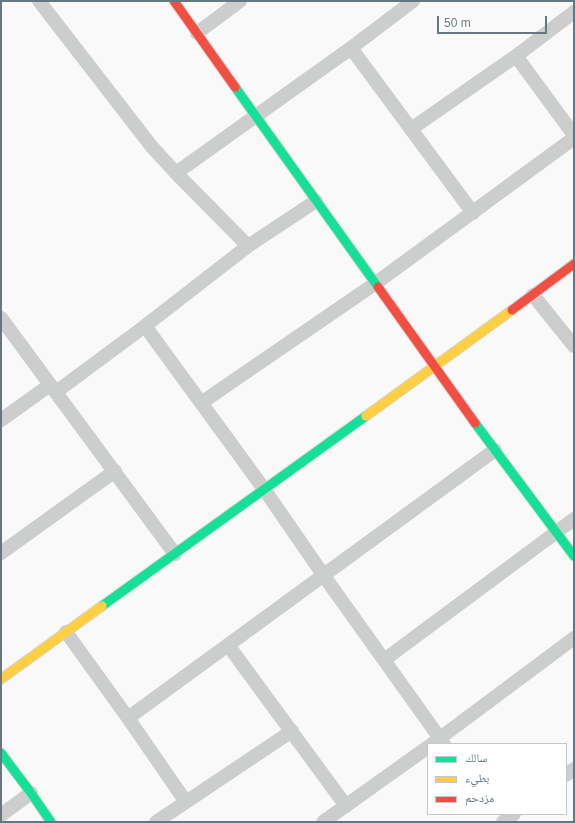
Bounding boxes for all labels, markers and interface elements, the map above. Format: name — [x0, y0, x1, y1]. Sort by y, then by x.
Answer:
scale bar — [439, 8, 549, 34]
text: 50 m — [444, 16, 471, 30]
legend — [427, 743, 567, 815]
text: سالك — [465, 751, 487, 765]
text: بطيء — [465, 771, 489, 785]
text: مزدحم — [465, 791, 494, 805]

